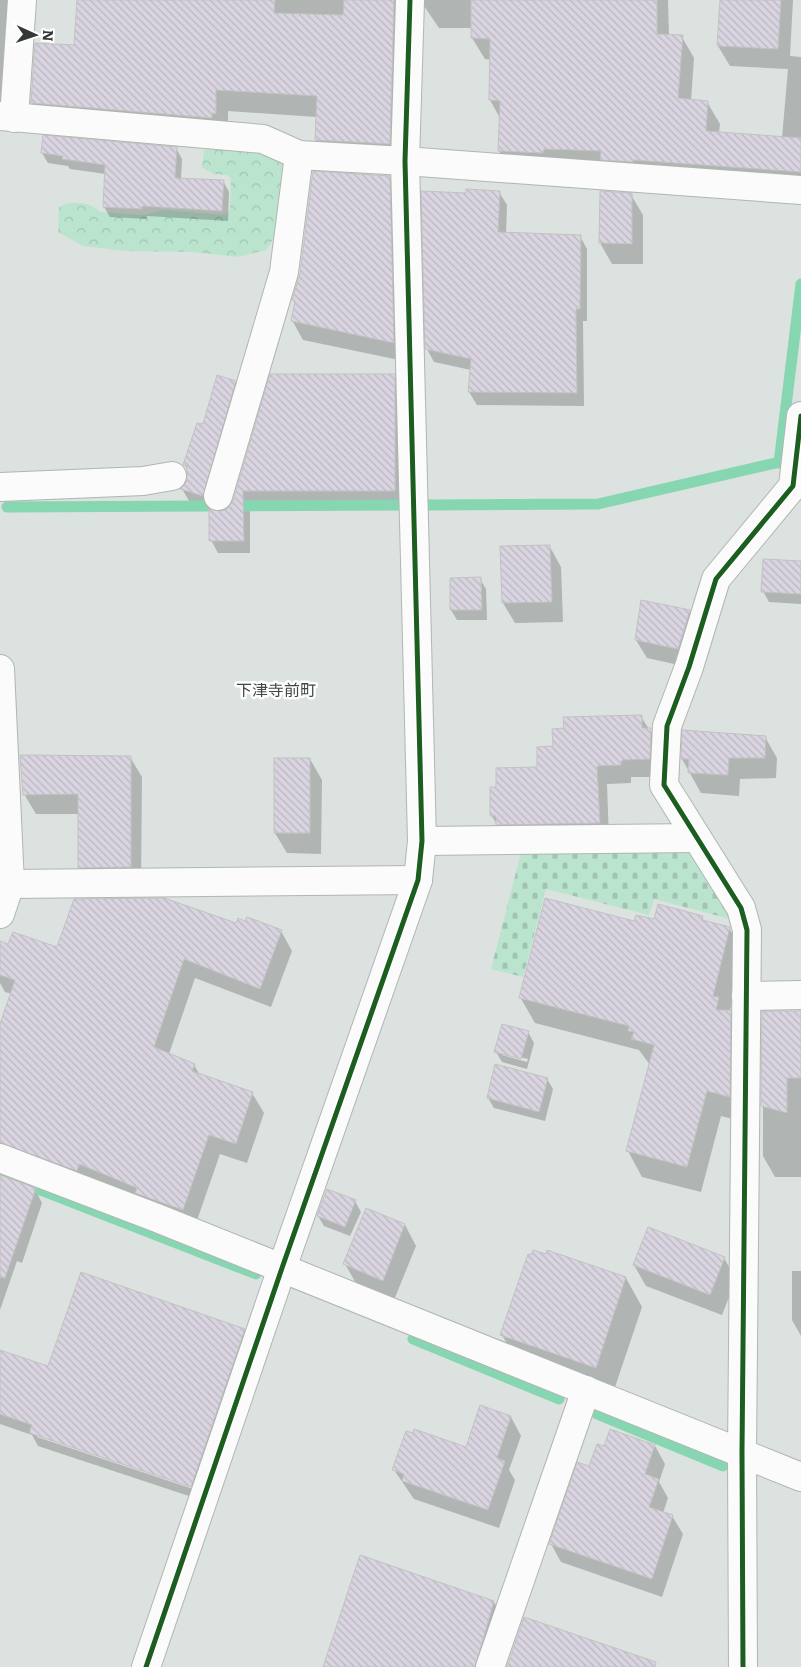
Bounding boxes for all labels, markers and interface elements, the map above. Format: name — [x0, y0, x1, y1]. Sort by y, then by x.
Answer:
north arrow — [10, 10, 60, 60]
text: N — [39, 29, 59, 42]
district label: 下津寺前町 — [236, 677, 316, 701]

